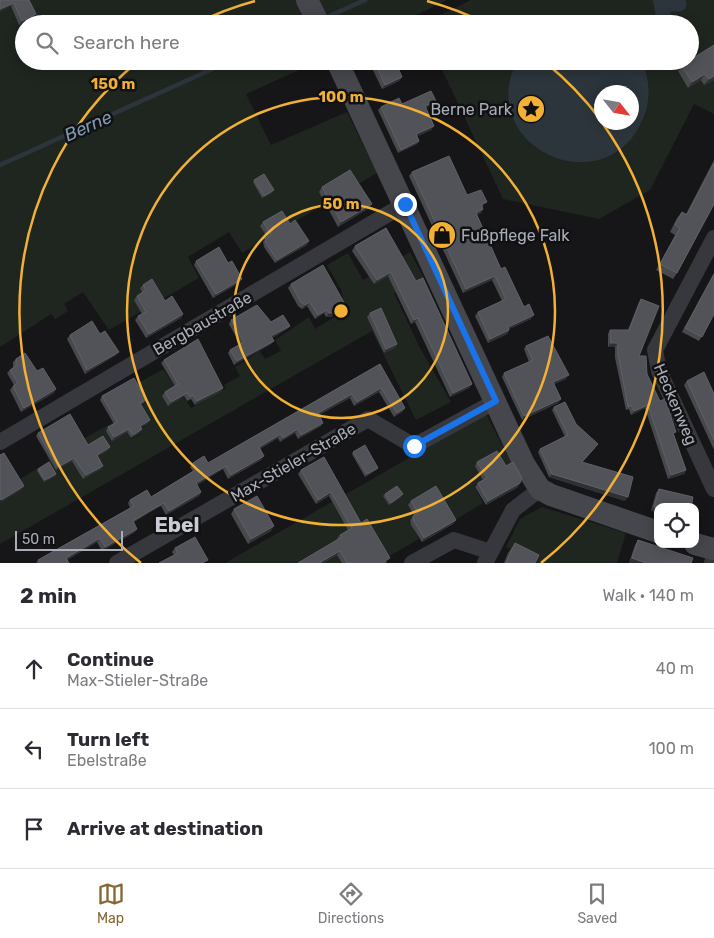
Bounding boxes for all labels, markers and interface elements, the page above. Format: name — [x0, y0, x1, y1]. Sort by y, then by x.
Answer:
search box — [15, 15, 699, 70]
icon: search — [33, 29, 61, 57]
text: Search here — [73, 31, 180, 54]
text: 150 m — [91, 75, 135, 93]
north arrow — [594, 85, 639, 130]
text: 100 m — [319, 88, 363, 106]
place icon: Berne Park — [516, 94, 546, 124]
place label: Berne Park — [430, 100, 513, 119]
water label: Berne — [61, 106, 115, 146]
route end — [394, 193, 417, 216]
text: 50 m — [323, 195, 359, 213]
shop icon: Fußpflege Falk — [427, 220, 457, 250]
place label: Fußpflege Falk — [461, 226, 570, 245]
street label: Bergbaustraße — [150, 288, 255, 359]
centre of rings — [332, 302, 350, 320]
street label: Heckenweg — [650, 361, 701, 448]
street label: Max-Stieler-Straße — [227, 419, 359, 506]
route start — [403, 435, 426, 458]
map controls — [654, 503, 699, 548]
button: locate — [654, 503, 699, 548]
district label: Ebel — [154, 512, 200, 537]
scale bar — [15, 528, 122, 551]
text: 50 m — [22, 531, 55, 548]
text: 2 min — [20, 583, 77, 608]
text: Walk · 140 m — [603, 586, 694, 605]
text: Continue — [67, 648, 154, 671]
icon: ahead — [20, 655, 48, 683]
text: 40 m — [656, 659, 694, 678]
text: Max-Stieler-Straße — [67, 671, 208, 690]
text: Turn left — [67, 728, 149, 751]
icon: left — [20, 735, 48, 763]
text: 100 m — [649, 739, 694, 758]
text: Ebelstraße — [67, 751, 147, 770]
icon: arrive — [20, 815, 48, 843]
text: Arrive at destination — [67, 817, 263, 840]
tab: Map — [97, 880, 125, 927]
tab: Directions — [318, 880, 384, 927]
tab: Saved — [577, 880, 617, 927]

